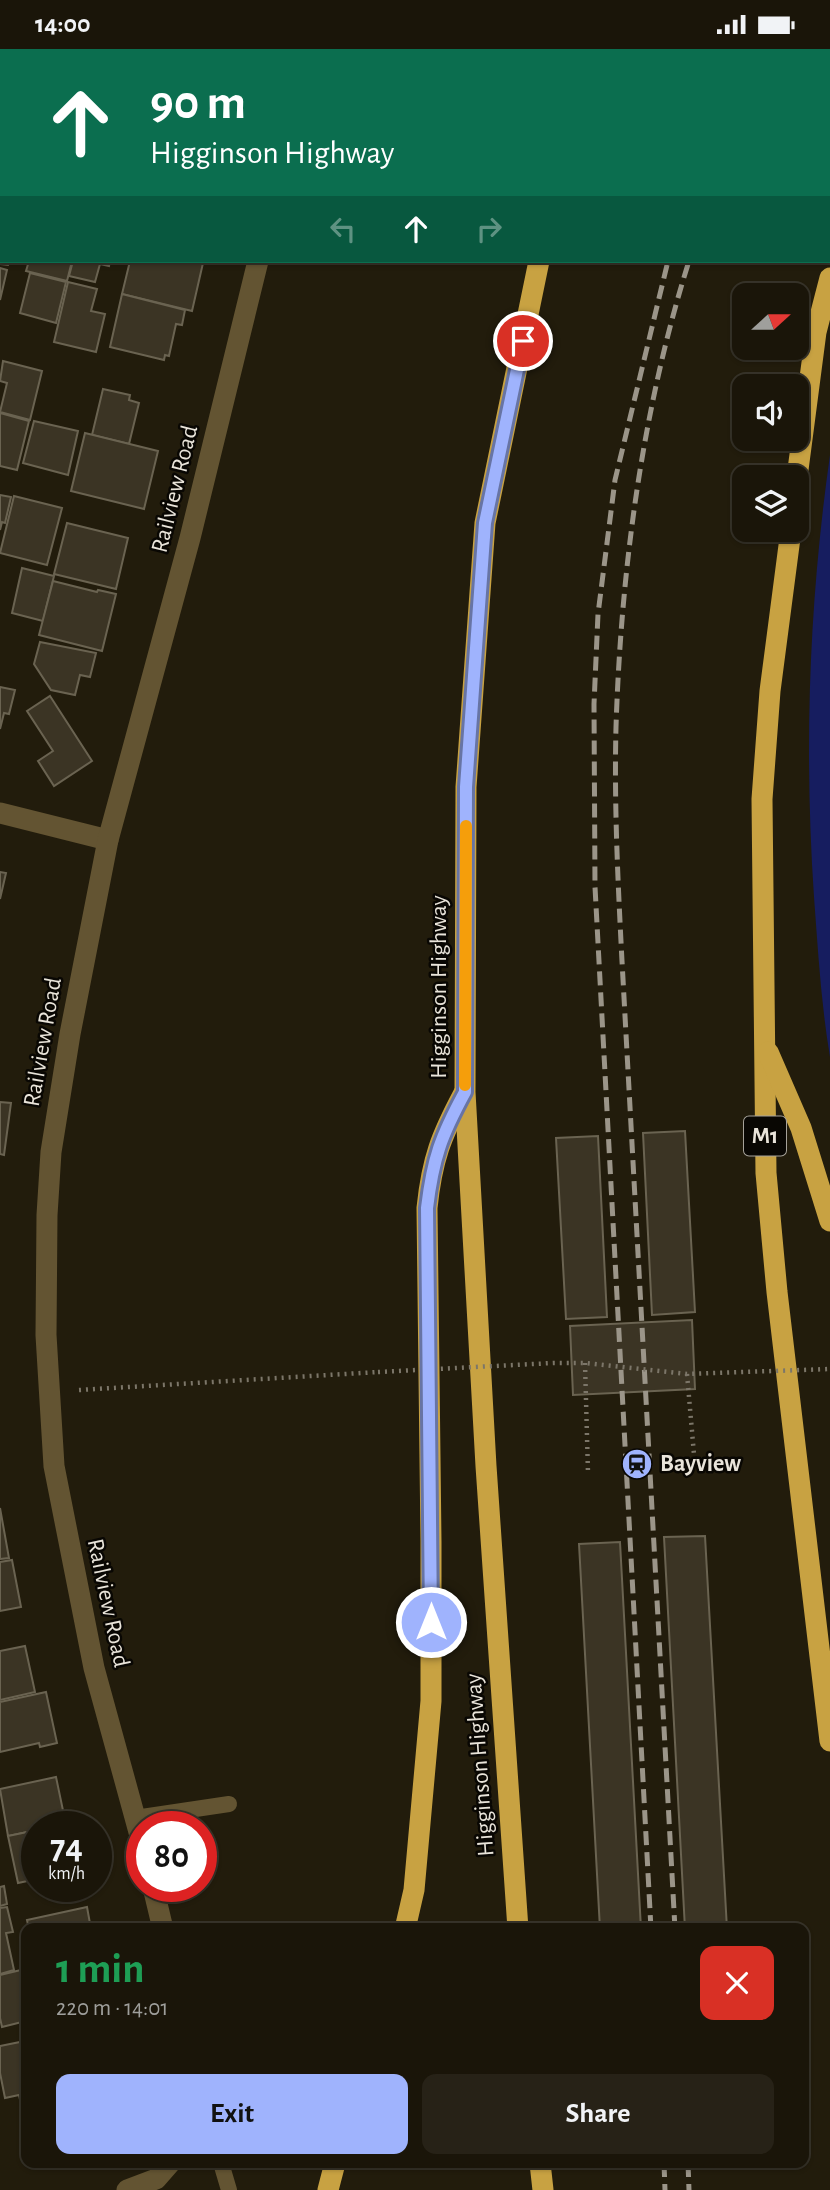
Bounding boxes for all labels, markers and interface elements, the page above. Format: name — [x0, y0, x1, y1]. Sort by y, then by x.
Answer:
text: 14:00 — [35, 11, 90, 37]
icon: ahead — [35, 77, 126, 168]
text: 90 m — [150, 79, 246, 128]
text: Higginson Highway — [150, 137, 394, 169]
icon: left — [324, 210, 362, 248]
icon: ahead — [397, 210, 435, 248]
icon: right — [470, 210, 508, 248]
north arrow — [732, 283, 808, 361]
map controls — [732, 283, 809, 542]
pin — [493, 311, 553, 371]
icon: arrive — [504, 322, 542, 360]
button: sound — [732, 374, 809, 451]
street label: Railview Road — [148, 423, 202, 555]
button: layers — [732, 465, 809, 542]
street label: Higginson Highway — [427, 895, 451, 1079]
street label: Railview Road — [20, 976, 66, 1108]
road number: M1 — [744, 1117, 786, 1155]
station icon: Bayview — [620, 1447, 654, 1481]
place label: Bayview — [660, 1452, 741, 1476]
street label: Railview Road — [83, 1537, 133, 1669]
position arrow — [394, 1585, 468, 1659]
street label: Higginson Highway — [462, 1673, 498, 1857]
speed limit sign: 80 — [126, 1811, 217, 1902]
text: 74 — [50, 1830, 83, 1865]
text: km/h — [48, 1865, 85, 1883]
button: close — [700, 1946, 774, 2020]
text: 1 min — [56, 1948, 145, 1990]
text: 220 m · 14:01 — [56, 1997, 168, 2020]
button: Exit — [56, 2074, 408, 2154]
button: Share — [422, 2074, 774, 2154]

